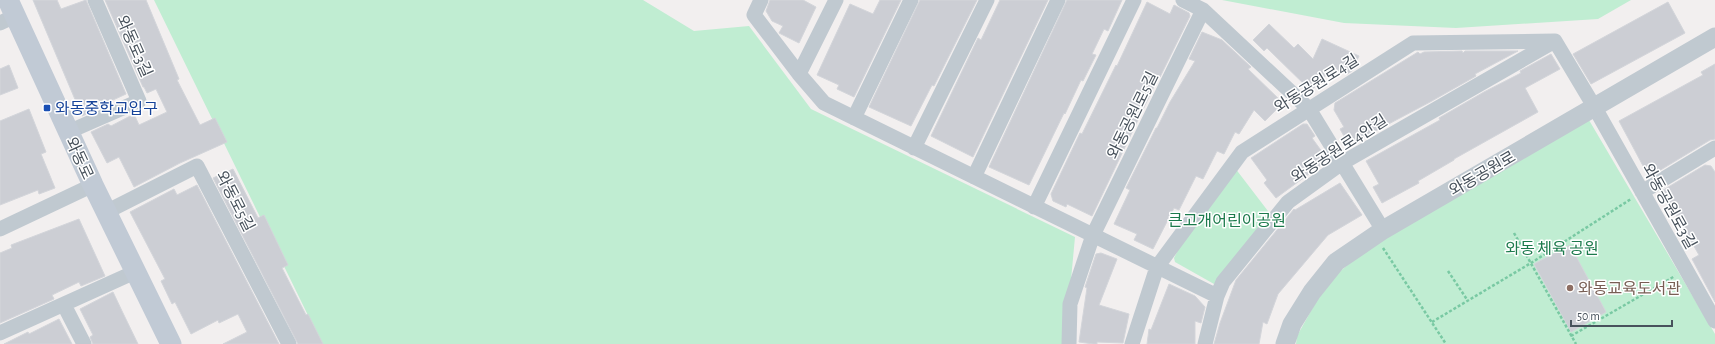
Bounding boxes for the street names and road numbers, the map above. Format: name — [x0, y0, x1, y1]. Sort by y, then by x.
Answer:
street label: 와동로3길 — [113, 13, 155, 80]
street label: 와동공원로4길 — [1272, 52, 1361, 116]
street label: 와동공원로5길 — [1105, 69, 1161, 162]
street label: 와동공원로4안길 — [1289, 112, 1390, 186]
street label: 와동로 — [63, 135, 96, 182]
street label: 와동공원로 — [1447, 148, 1519, 199]
street label: 와동공원로3길 — [1639, 161, 1699, 252]
street label: 와동로5길 — [213, 169, 257, 234]

